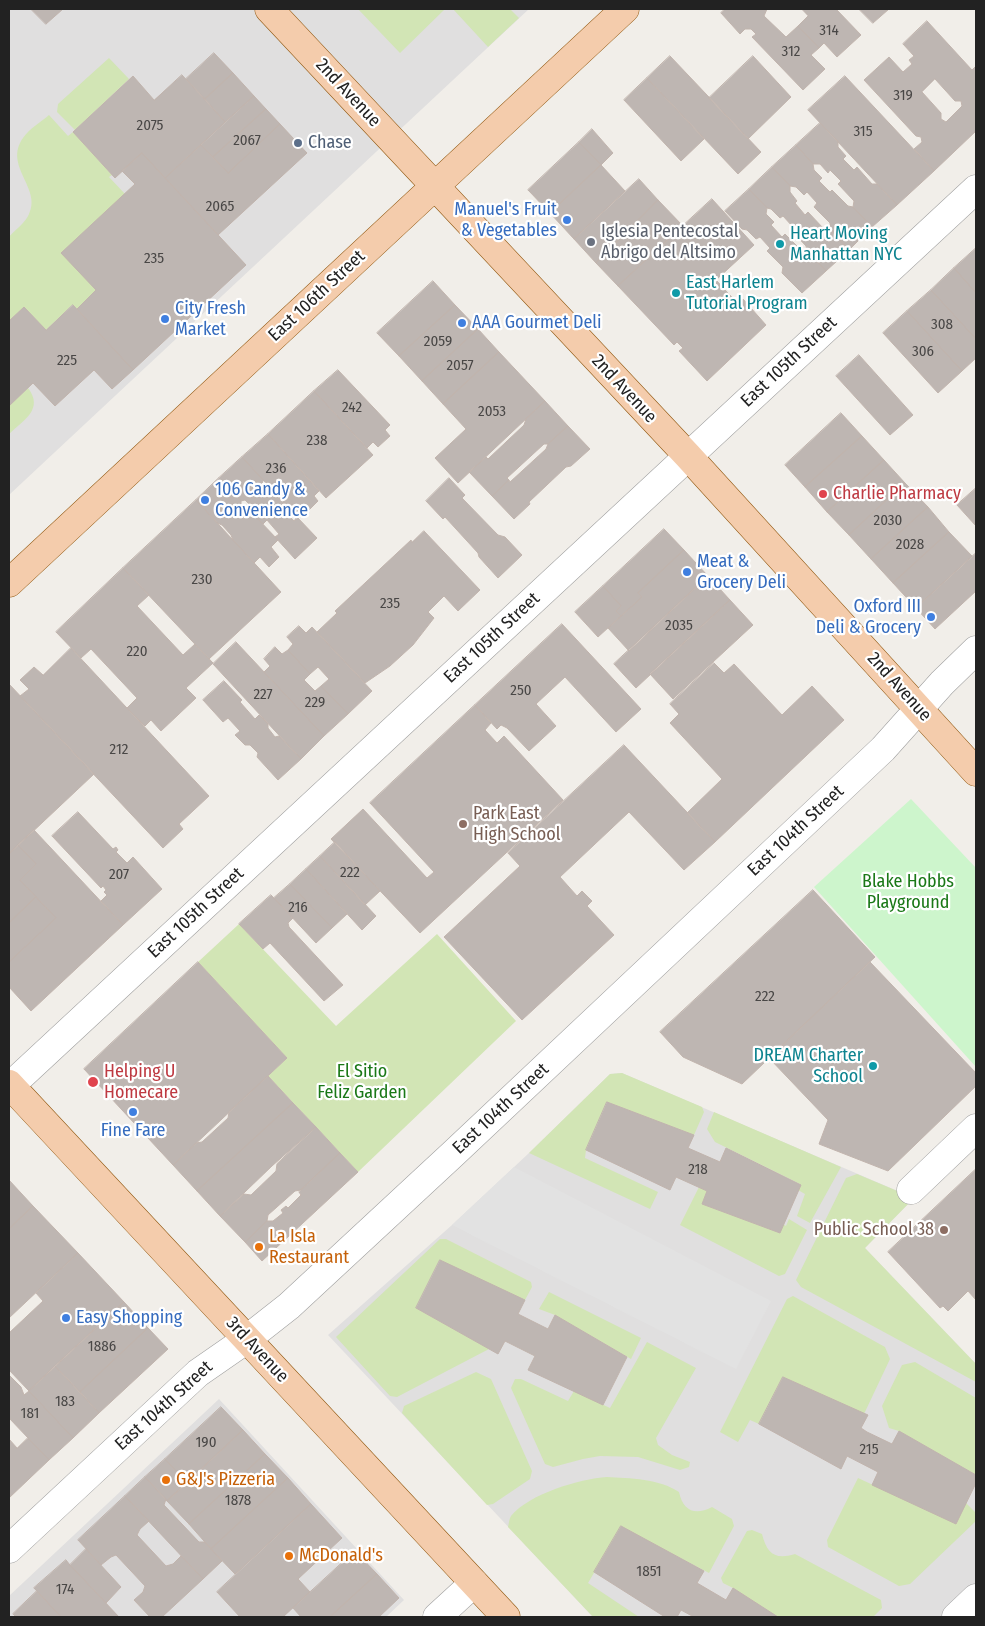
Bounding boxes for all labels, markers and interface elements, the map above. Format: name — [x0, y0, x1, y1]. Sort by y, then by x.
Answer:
house number: 314 — [819, 22, 839, 40]
house number: 312 — [782, 43, 800, 61]
street label: 2nd Avenue — [311, 54, 385, 132]
house number: 319 — [893, 87, 913, 105]
house number: 2075 — [137, 117, 163, 135]
house number: 315 — [853, 123, 873, 141]
house number: 2067 — [233, 132, 261, 150]
place label: Chase — [308, 132, 352, 154]
marker: Chase — [292, 137, 304, 149]
house number: 2065 — [206, 198, 234, 216]
place label: Manuel's Fruit & Vegetables — [454, 199, 557, 242]
marker: Manuel's Fruit & Vegetables — [561, 214, 573, 226]
place label: Iglesia Pentecostal Abrigo del Altsimo — [601, 221, 738, 264]
place label: Heart Moving Manhattan NYC — [790, 223, 902, 266]
marker: Iglesia Pentecostal Abrigo del Altsimo — [585, 236, 597, 248]
marker: Heart Moving Manhattan NYC — [774, 238, 786, 250]
street label: East 106th Street — [264, 246, 370, 346]
house number: 235 — [144, 250, 164, 268]
place label: East Harlem Tutorial Program — [686, 272, 808, 314]
marker: East Harlem Tutorial Program — [670, 287, 682, 299]
place label: City Fresh Market — [175, 298, 246, 340]
place label: AAA Gourmet Deli — [472, 312, 602, 334]
street label: East 105th Street — [737, 312, 841, 412]
marker: City Fresh Market — [159, 313, 171, 325]
house number: 308 — [931, 316, 953, 334]
marker: AAA Gourmet Deli — [456, 317, 468, 329]
house number: 2059 — [424, 333, 452, 351]
house number: 306 — [912, 343, 934, 361]
street label: 2nd Avenue — [587, 350, 661, 428]
house number: 225 — [57, 352, 77, 370]
house number: 2057 — [446, 357, 474, 375]
house number: 242 — [342, 399, 362, 417]
house number: 2053 — [478, 403, 506, 421]
house number: 238 — [307, 432, 327, 450]
house number: 236 — [266, 460, 286, 478]
place label: 106 Candy & Convenience — [215, 479, 308, 522]
place label: Charlie Pharmacy — [833, 483, 961, 505]
marker: Charlie Pharmacy — [817, 488, 829, 500]
marker: 106 Candy & Convenience — [199, 494, 211, 506]
house number: 2030 — [874, 512, 902, 530]
house number: 2028 — [896, 536, 924, 554]
place label: Meat & Grocery Deli — [697, 551, 786, 594]
marker: Meat & Grocery Deli — [681, 566, 693, 578]
house number: 230 — [191, 571, 213, 589]
street label: East 105th Street — [440, 588, 544, 688]
house number: 235 — [380, 595, 400, 613]
place label: Oxford III Deli & Grocery — [816, 596, 921, 638]
marker: Oxford III Deli & Grocery — [925, 611, 937, 623]
house number: 2035 — [665, 617, 693, 635]
house number: 220 — [126, 643, 148, 661]
street label: 2nd Avenue — [862, 648, 936, 726]
house number: 250 — [510, 682, 532, 700]
house number: 227 — [253, 686, 273, 704]
house number: 229 — [305, 694, 325, 712]
house number: 212 — [110, 741, 128, 759]
street label: East 104th Street — [743, 781, 849, 881]
place label: Park East High School — [473, 803, 560, 846]
marker: Park East High School — [457, 818, 469, 830]
street label: East 105th Street — [144, 863, 248, 963]
house number: 222 — [340, 864, 360, 882]
house number: 207 — [109, 866, 129, 884]
park label: Blake Hobbs Playground — [862, 871, 954, 914]
house number: 216 — [288, 899, 308, 917]
house number: 222 — [755, 988, 775, 1006]
place label: DREAM Charter School — [753, 1045, 863, 1088]
street label: East 104th Street — [448, 1059, 554, 1159]
marker: DREAM Charter School — [867, 1060, 879, 1072]
place label: Helping U Homecare — [104, 1061, 178, 1104]
park label: El Sitio Feliz Garden — [317, 1061, 407, 1104]
marker: Helping U Homecare — [86, 1075, 100, 1089]
marker: Fine Fare — [127, 1106, 139, 1118]
place label: Fine Fare — [101, 1120, 165, 1142]
house number: 218 — [688, 1161, 708, 1179]
place label: Public School 38 — [814, 1219, 934, 1241]
marker: Public School 38 — [938, 1224, 950, 1236]
place label: La Isla Restaurant — [269, 1226, 349, 1268]
marker: La Isla Restaurant — [253, 1241, 265, 1253]
place label: Easy Shopping — [76, 1307, 182, 1329]
marker: Easy Shopping — [60, 1312, 72, 1324]
street label: 3rd Avenue — [221, 1313, 293, 1387]
house number: 1886 — [88, 1338, 116, 1356]
street label: East 104th Street — [111, 1357, 217, 1455]
house number: 183 — [55, 1393, 75, 1411]
house number: 181 — [21, 1405, 39, 1423]
house number: 190 — [196, 1434, 216, 1452]
house number: 215 — [859, 1441, 879, 1459]
place label: G&J's Pizzeria — [176, 1469, 275, 1491]
marker: G&J's Pizzeria — [160, 1474, 172, 1486]
house number: 1878 — [225, 1492, 251, 1510]
place label: McDonald's — [299, 1545, 383, 1567]
marker: McDonald's — [283, 1550, 295, 1562]
house number: 1851 — [636, 1563, 662, 1581]
house number: 174 — [56, 1581, 74, 1599]

